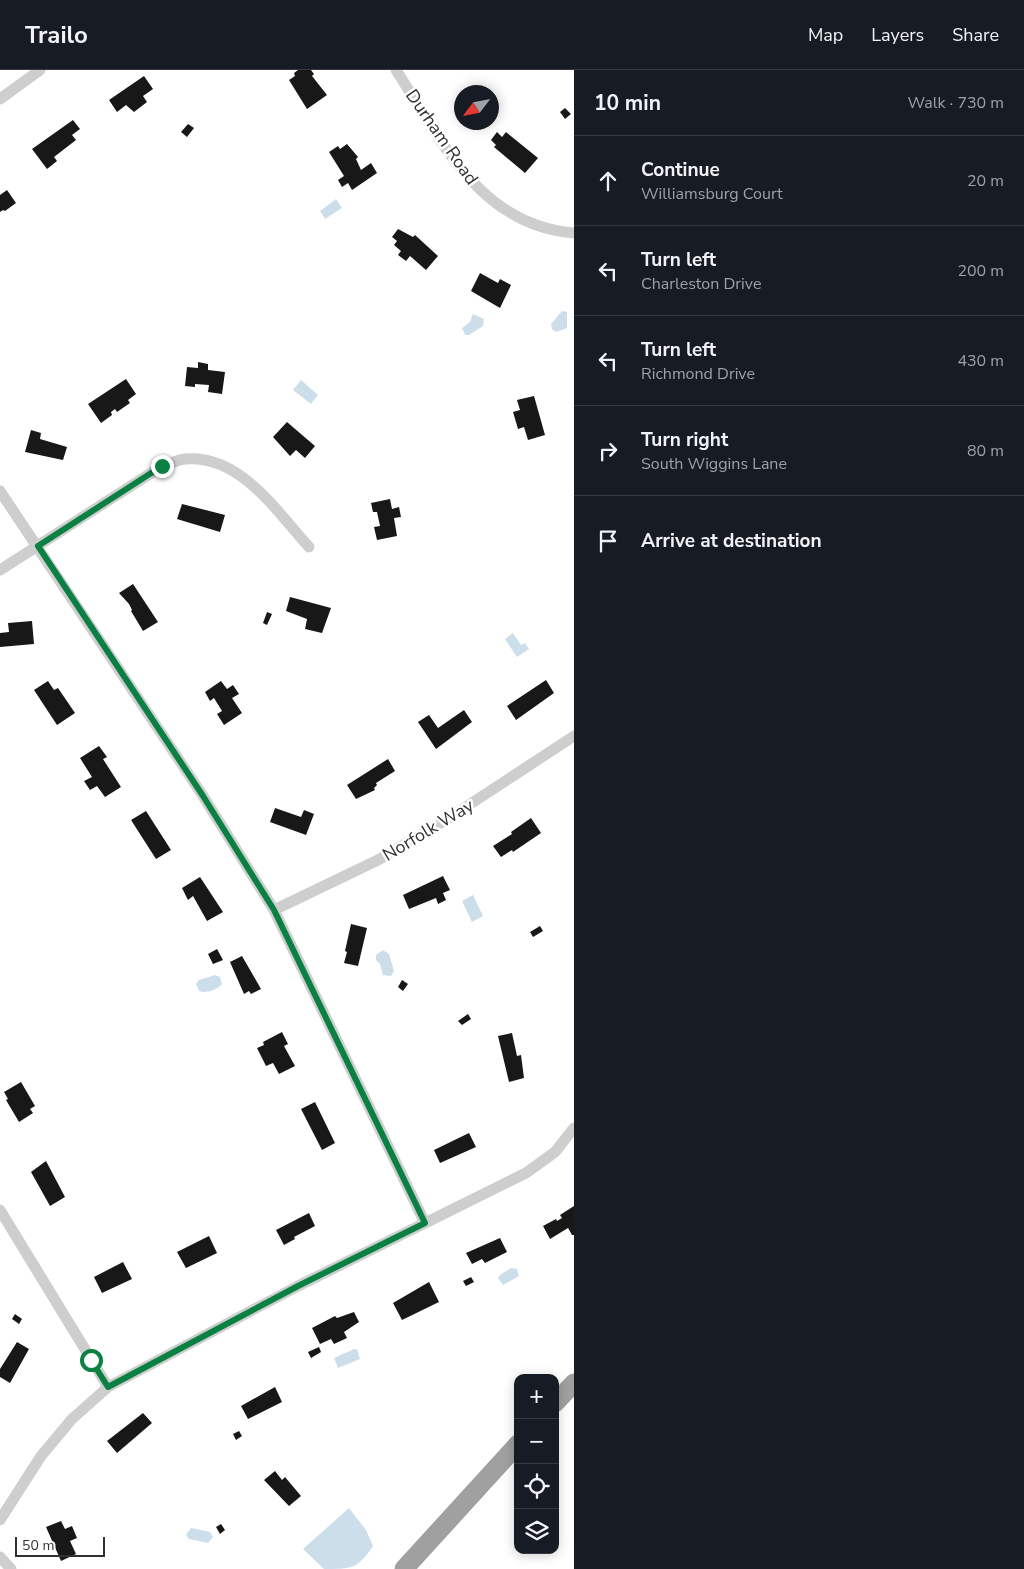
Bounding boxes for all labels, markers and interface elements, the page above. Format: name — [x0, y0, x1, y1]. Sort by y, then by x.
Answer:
text: Trailo — [25, 19, 88, 51]
text: Map — [808, 23, 843, 47]
text: Layers — [871, 23, 924, 47]
text: Share — [952, 23, 999, 47]
street label: Durham Road — [400, 84, 484, 190]
north arrow — [454, 85, 499, 130]
text: 10 min — [594, 89, 661, 117]
text: Walk · 730 m — [908, 92, 1004, 114]
text: Continue — [641, 157, 720, 183]
icon: ahead — [594, 167, 622, 195]
text: 20 m — [967, 170, 1004, 192]
text: Williamsburg Court — [641, 183, 783, 205]
text: Turn left — [641, 247, 716, 273]
icon: left — [594, 257, 622, 285]
text: 200 m — [957, 260, 1004, 282]
text: Charleston Drive — [641, 273, 761, 295]
text: Turn left — [641, 337, 716, 363]
icon: left — [594, 347, 622, 375]
text: 430 m — [957, 350, 1004, 372]
text: Richmond Drive — [641, 363, 755, 385]
text: Turn right — [641, 427, 728, 453]
icon: right — [594, 437, 622, 465]
text: 80 m — [967, 440, 1004, 462]
text: South Wiggins Lane — [641, 453, 787, 475]
route end — [151, 455, 174, 478]
icon: arrive — [594, 527, 622, 555]
text: Arrive at destination — [641, 528, 822, 554]
street label: Norfolk Way — [378, 793, 479, 867]
route start — [80, 1349, 103, 1372]
map controls — [514, 1374, 559, 1554]
button: + — [514, 1374, 559, 1419]
button: − — [514, 1419, 559, 1464]
button: locate — [514, 1464, 559, 1509]
button: layers — [514, 1509, 559, 1554]
scale bar — [15, 1534, 105, 1557]
text: 50 m — [22, 1536, 54, 1555]

